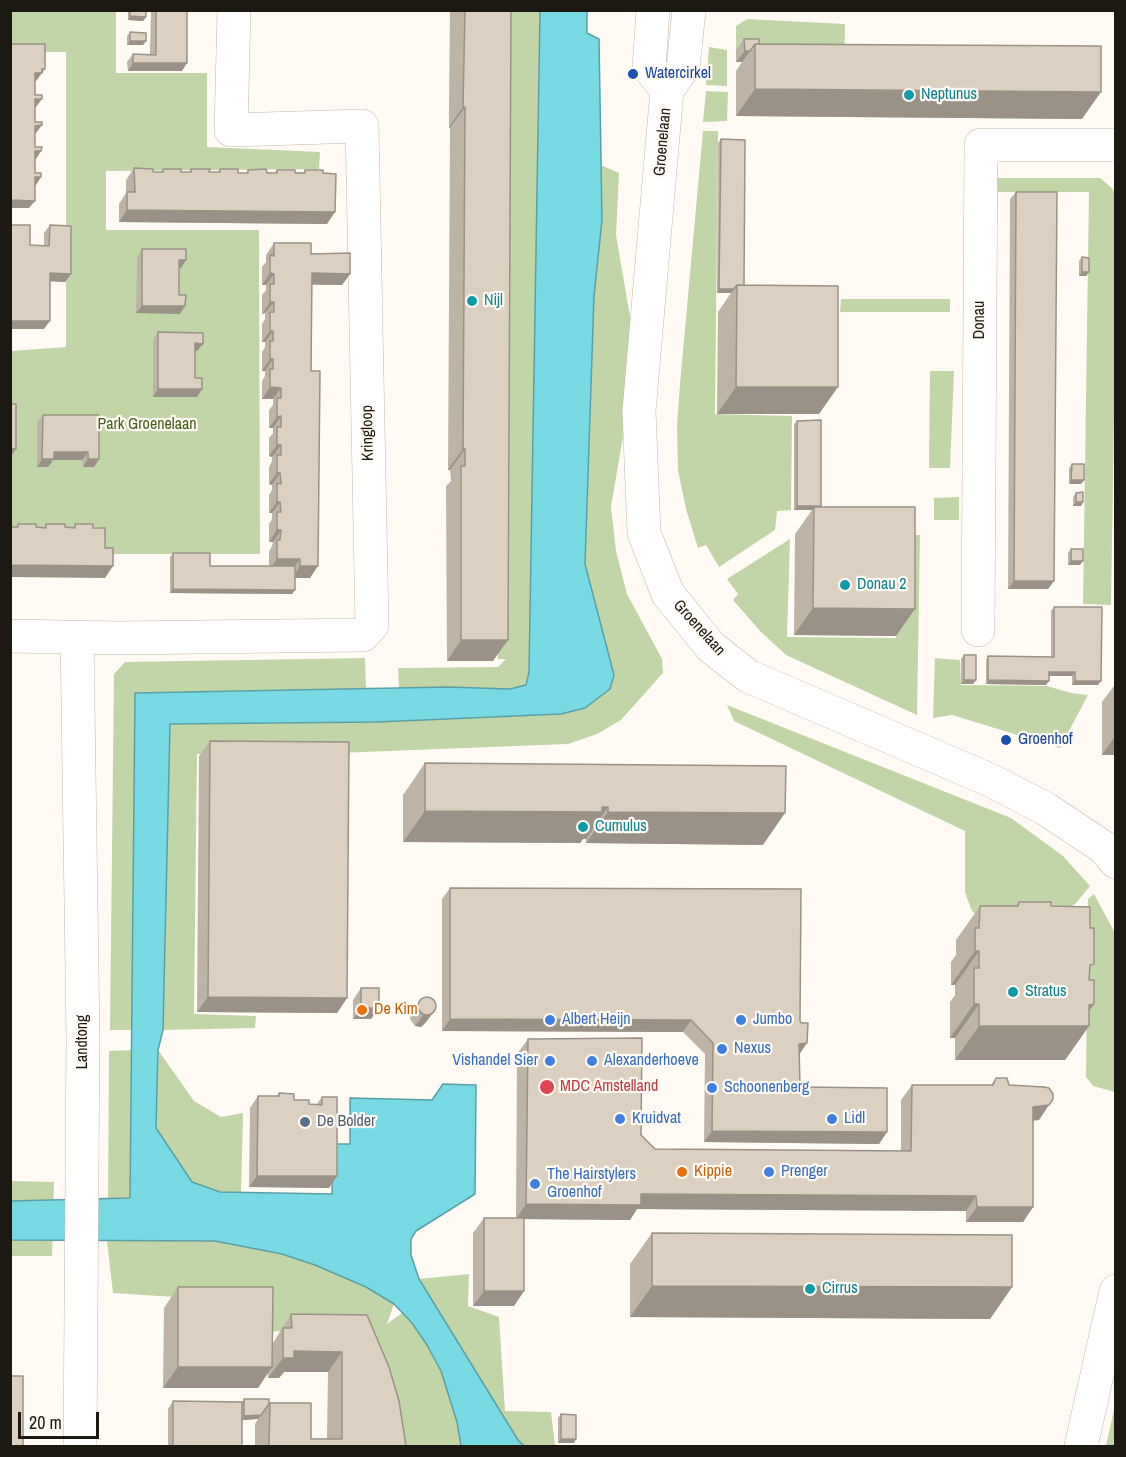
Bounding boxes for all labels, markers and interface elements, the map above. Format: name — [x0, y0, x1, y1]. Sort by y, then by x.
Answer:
place label: Watercirkel — [645, 64, 711, 84]
marker: Watercirkel — [626, 67, 640, 81]
place label: Neptunus — [921, 85, 977, 105]
marker: Neptunus — [902, 88, 916, 102]
street label: Groenelaan — [650, 107, 676, 177]
place label: Nijl — [484, 291, 503, 311]
marker: Nijl — [465, 294, 479, 308]
street label: Donau — [970, 301, 990, 339]
street label: Kringloop — [358, 405, 378, 461]
park label: Park Groenelaan — [97, 415, 197, 435]
place label: Donau 2 — [857, 575, 907, 595]
marker: Donau 2 — [838, 578, 852, 592]
street label: Groenelaan — [669, 596, 729, 660]
place label: Groenhof — [1018, 730, 1073, 750]
marker: Groenhof — [999, 733, 1013, 747]
place label: Cumulus — [595, 817, 647, 837]
marker: Cumulus — [576, 820, 590, 834]
place label: Stratus — [1025, 982, 1067, 1002]
marker: Stratus — [1006, 985, 1020, 999]
place label: De Kim — [374, 1000, 418, 1020]
marker: De Kim — [355, 1003, 369, 1017]
place label: Albert Heijn — [562, 1010, 631, 1030]
place label: Jumbo — [753, 1010, 792, 1030]
marker: Albert Heijn — [543, 1013, 557, 1027]
marker: Jumbo — [734, 1013, 748, 1027]
street label: Landtong — [73, 1015, 93, 1069]
place label: Nexus — [734, 1039, 771, 1059]
marker: Nexus — [715, 1042, 729, 1056]
place label: Vishandel Sier — [452, 1051, 538, 1071]
place label: Alexanderhoeve — [604, 1051, 699, 1071]
marker: Vishandel Sier — [543, 1054, 557, 1068]
marker: Alexanderhoeve — [585, 1054, 599, 1068]
place label: MDC Amstelland — [560, 1077, 658, 1097]
marker: MDC Amstelland — [538, 1078, 556, 1096]
place label: Schoonenberg — [724, 1078, 809, 1098]
marker: Schoonenberg — [705, 1081, 719, 1095]
place label: Kruidvat — [632, 1109, 681, 1129]
place label: Lidl — [844, 1109, 865, 1129]
place label: De Bolder — [317, 1112, 375, 1132]
marker: Kruidvat — [613, 1112, 627, 1126]
marker: Lidl — [825, 1112, 839, 1126]
marker: De Bolder — [298, 1115, 312, 1129]
place label: Kippie — [694, 1162, 732, 1182]
place label: Prenger — [781, 1162, 828, 1182]
place label: The Hairstylers Groenhof — [547, 1165, 636, 1203]
marker: Kippie — [675, 1165, 689, 1179]
marker: Prenger — [762, 1165, 776, 1179]
marker: The Hairstylers Groenhof — [528, 1177, 542, 1191]
place label: Cirrus — [822, 1279, 858, 1299]
marker: Cirrus — [803, 1282, 817, 1296]
scale bar — [21, 1400, 102, 1438]
text: 20 m — [29, 1410, 62, 1435]

